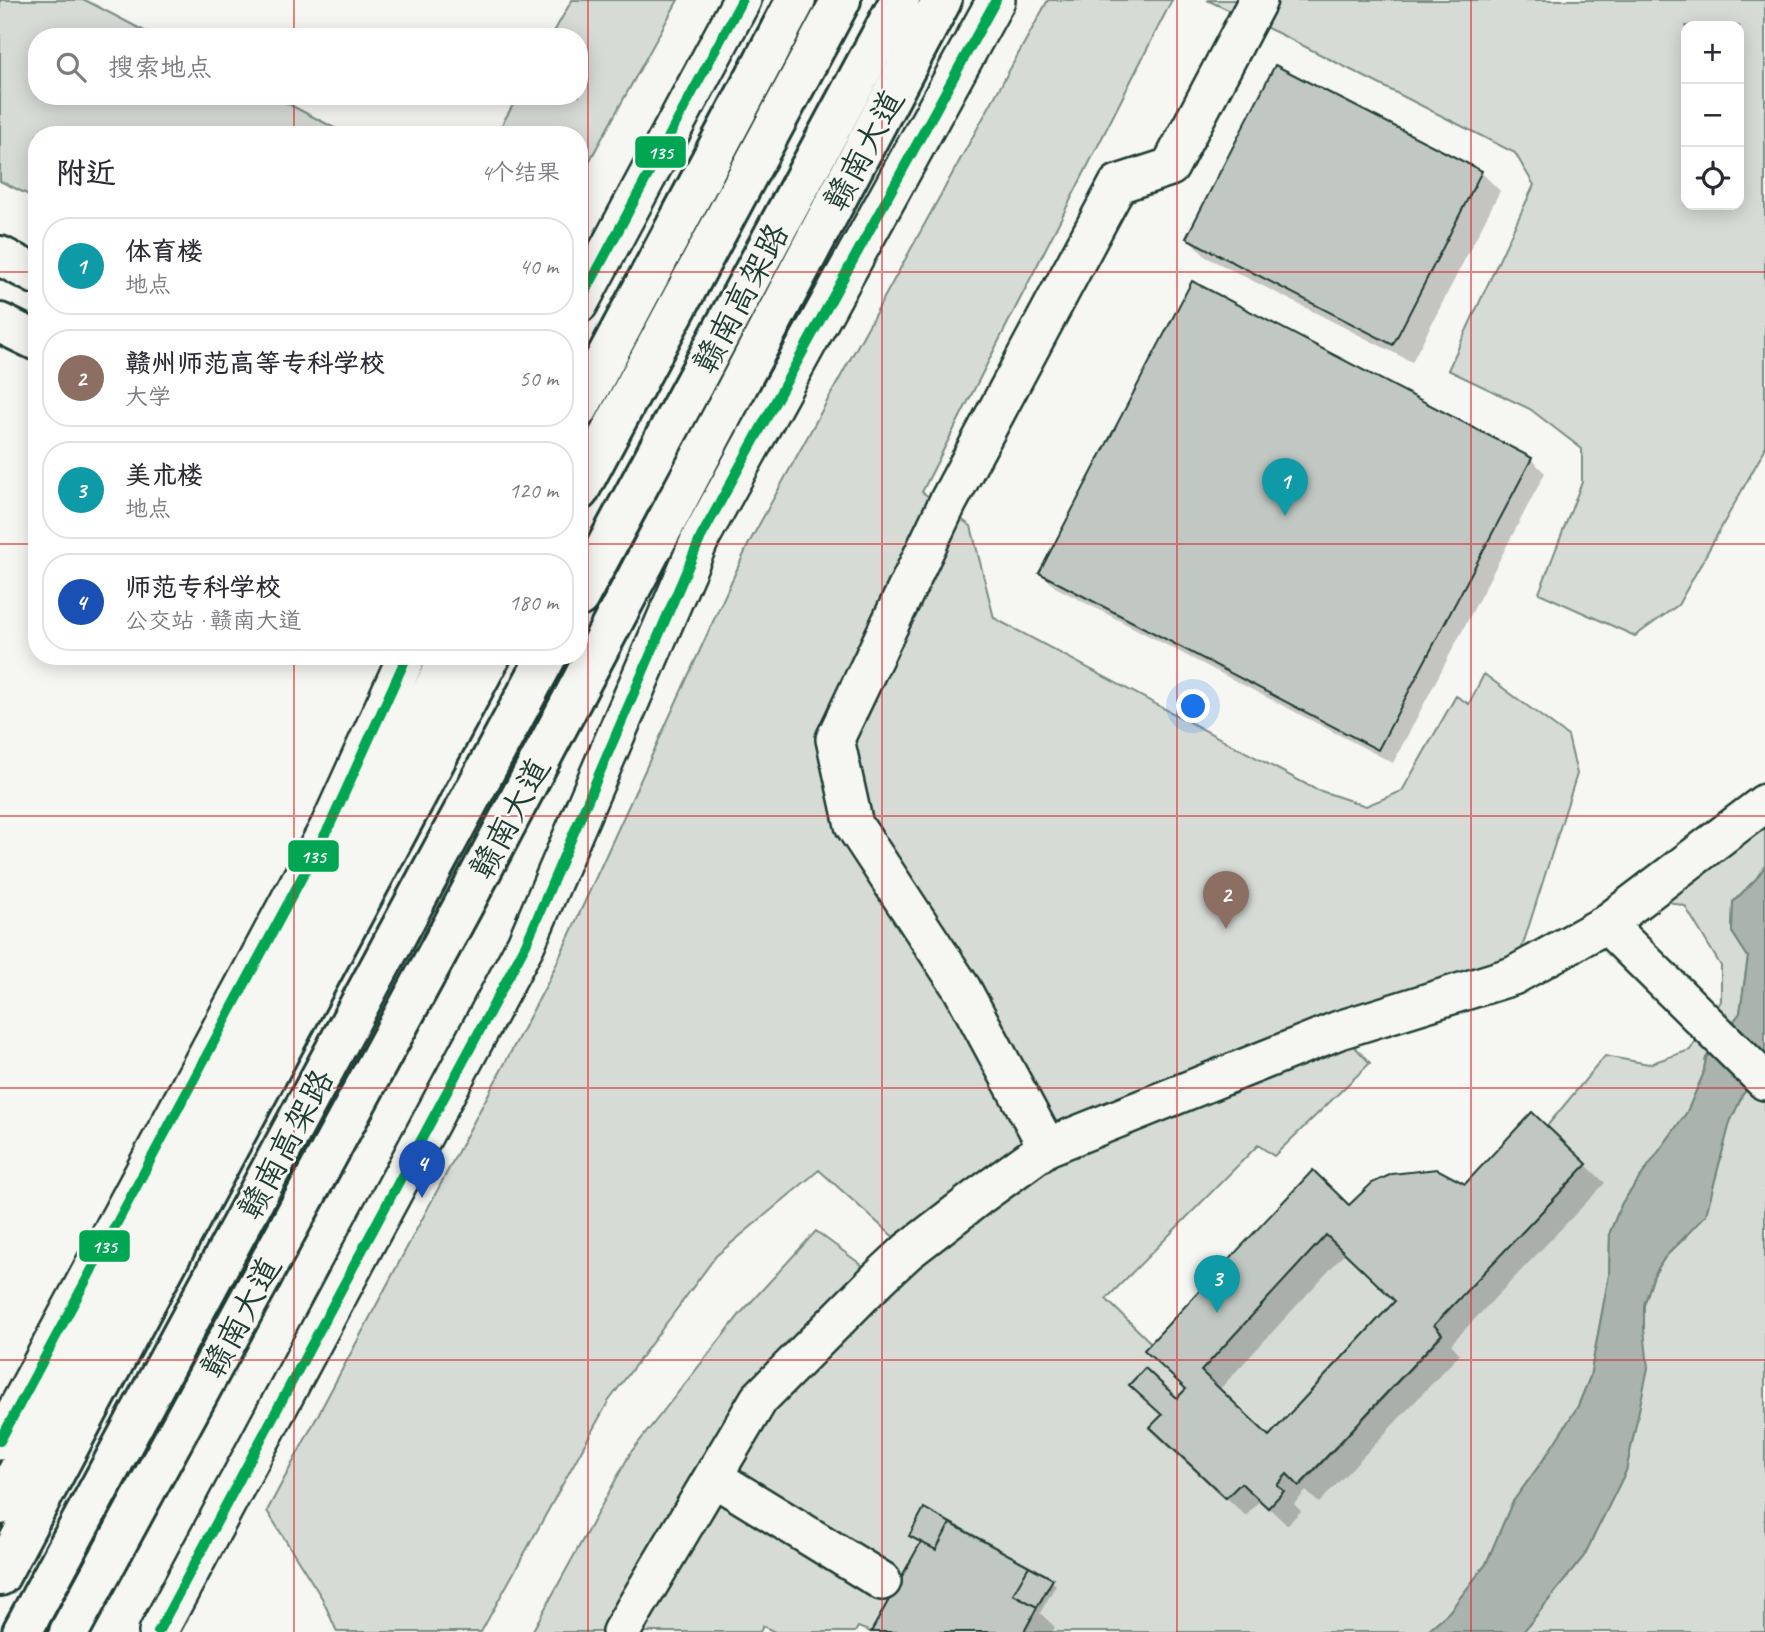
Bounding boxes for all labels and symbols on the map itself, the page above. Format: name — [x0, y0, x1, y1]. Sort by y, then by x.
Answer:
street label: 赣南大道 — [814, 82, 913, 219]
line badge: 135 — [634, 135, 687, 169]
text: 135 — [647, 141, 674, 165]
street label: 赣南高架路 — [684, 216, 798, 381]
pin: 1 — [1262, 458, 1308, 516]
your location — [1176, 689, 1210, 723]
street label: 赣南大道 — [460, 750, 559, 887]
line badge: 135 — [287, 839, 340, 873]
text: 135 — [300, 845, 327, 869]
pin: 2 — [1203, 871, 1249, 929]
street label: 赣南高架路 — [229, 1062, 343, 1227]
pin: 4 — [399, 1140, 445, 1198]
line badge: 135 — [78, 1229, 131, 1263]
text: 135 — [91, 1235, 118, 1259]
street label: 赣南大道 — [191, 1249, 290, 1386]
pin: 3 — [1194, 1255, 1240, 1313]

